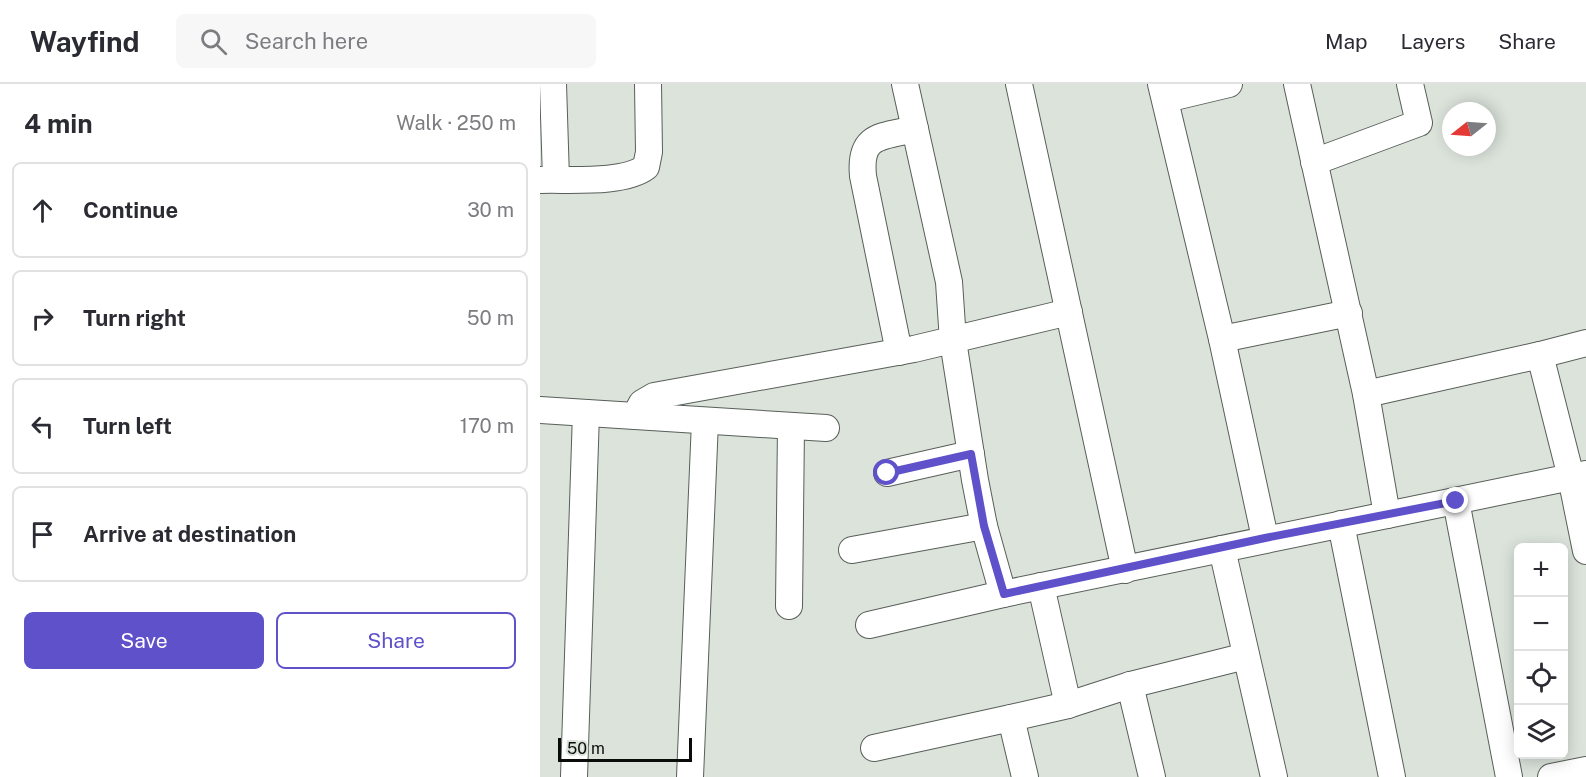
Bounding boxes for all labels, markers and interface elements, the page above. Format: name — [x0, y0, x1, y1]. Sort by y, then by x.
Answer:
search box — [176, 14, 596, 68]
text: Wayfind — [30, 25, 140, 58]
icon: search — [197, 25, 230, 58]
text: Search here — [245, 28, 368, 54]
text: Map — [1325, 29, 1368, 54]
text: Layers — [1401, 29, 1465, 54]
text: Share — [1498, 29, 1556, 54]
north arrow — [1442, 102, 1496, 156]
text: 4 min — [24, 108, 93, 139]
text: Walk · 250 m — [396, 111, 516, 135]
icon: ahead — [26, 194, 59, 227]
text: Continue — [83, 197, 178, 223]
text: 30 m — [467, 198, 514, 222]
icon: right — [26, 302, 59, 335]
text: Turn right — [83, 305, 186, 331]
text: 50 m — [467, 306, 514, 330]
icon: left — [26, 410, 59, 443]
text: Turn left — [83, 413, 172, 439]
text: 170 m — [460, 414, 514, 438]
route start — [873, 459, 899, 485]
route end — [1442, 487, 1468, 513]
icon: arrive — [26, 518, 59, 551]
text: Arrive at destination — [83, 521, 296, 547]
map controls — [1514, 543, 1568, 759]
button: + — [1514, 543, 1568, 597]
button: − — [1514, 597, 1568, 651]
button: Save — [24, 612, 264, 669]
button: Share — [276, 612, 516, 669]
button: locate — [1514, 651, 1568, 705]
button: layers — [1514, 705, 1568, 759]
scale bar — [558, 735, 692, 762]
text: 50 m — [567, 739, 605, 758]

